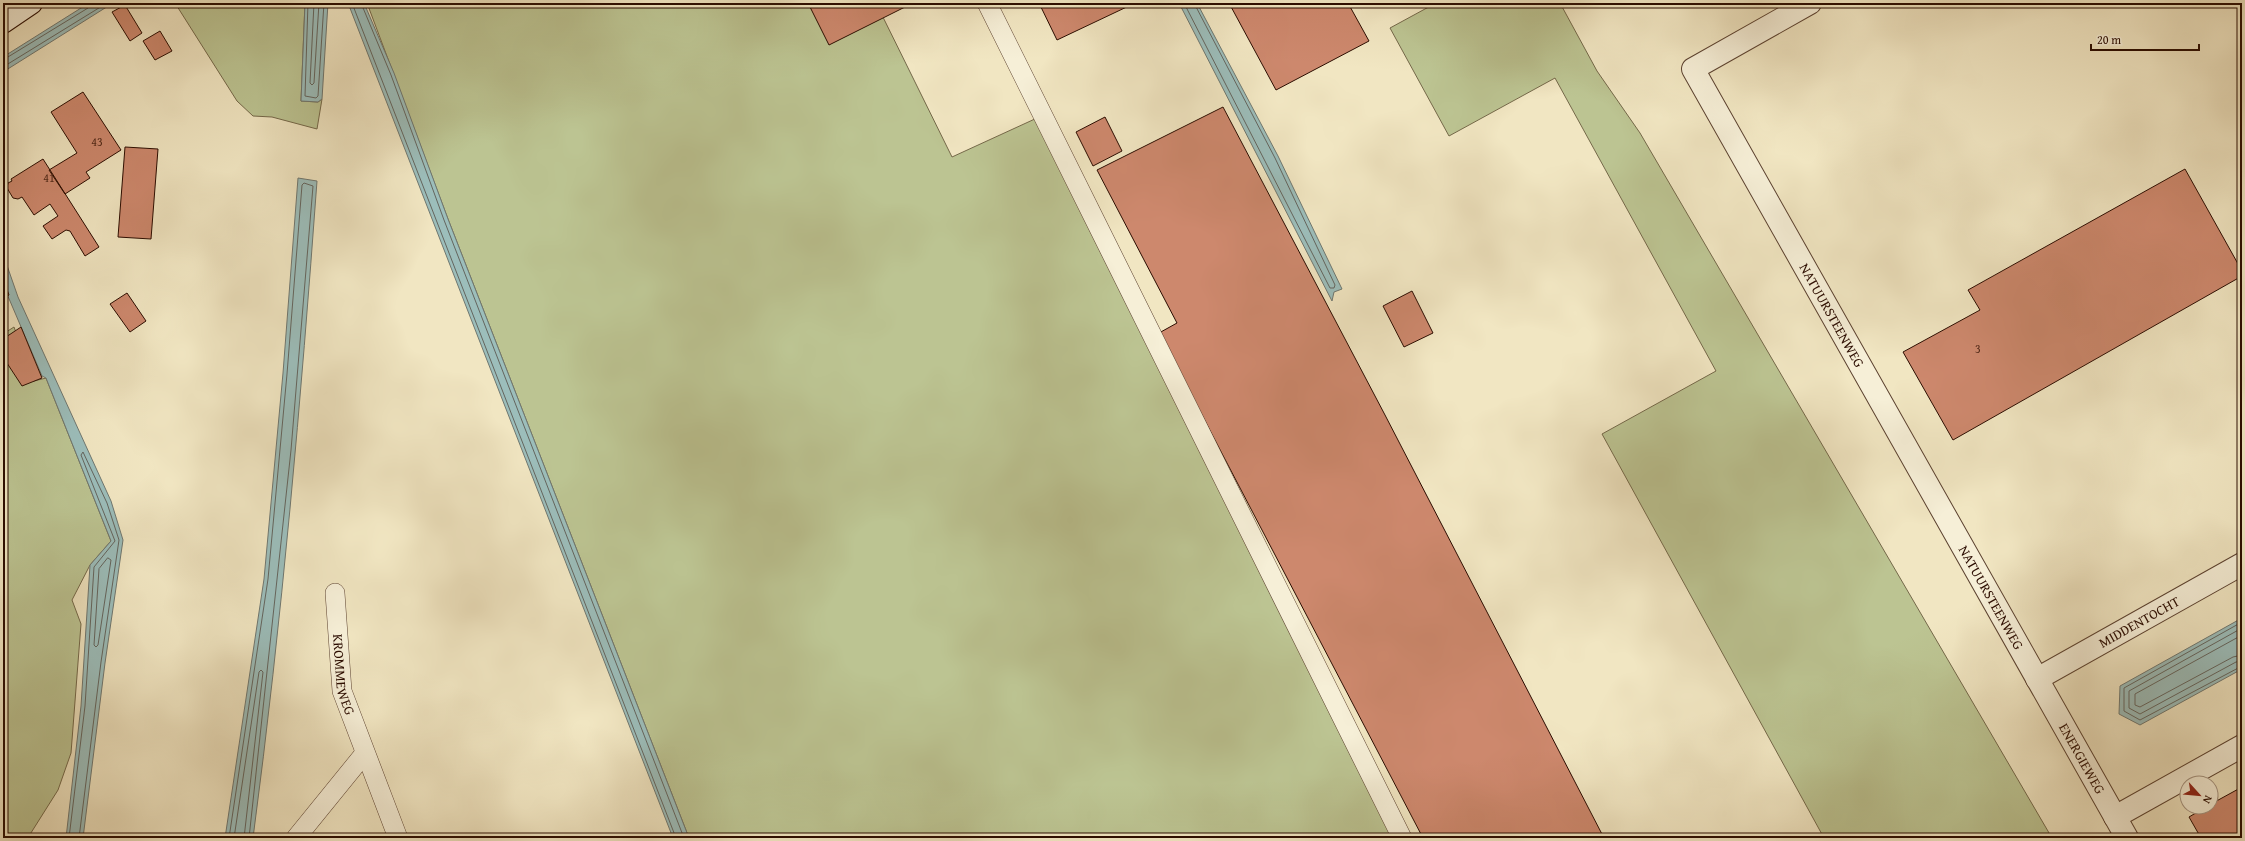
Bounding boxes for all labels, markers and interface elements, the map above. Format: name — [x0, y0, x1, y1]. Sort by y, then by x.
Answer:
scale bar — [2091, 26, 2199, 52]
text: 20 m — [2097, 31, 2121, 48]
house number: 43 — [91, 133, 103, 150]
house number: 41 — [43, 169, 55, 186]
street label: NATUURSTEENWEG — [1795, 259, 1869, 371]
house number: 3 — [1975, 340, 1981, 357]
street label: NATUURSTEENWEG — [1954, 542, 2029, 653]
street label: MIDDENTOCHT — [2095, 591, 2183, 653]
street label: KROMMEWEG — [328, 633, 360, 718]
street label: ENERGIEWEG — [2054, 719, 2110, 797]
north arrow — [2179, 775, 2219, 815]
text: N — [2199, 793, 2217, 807]

